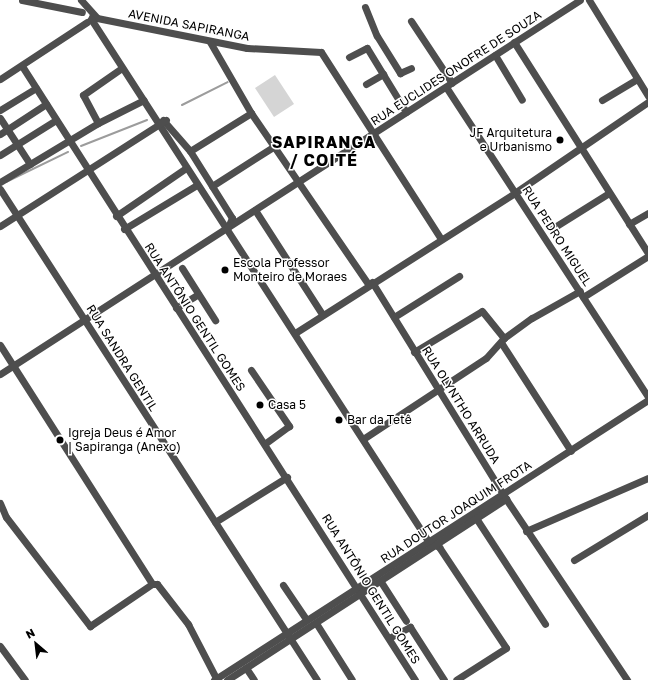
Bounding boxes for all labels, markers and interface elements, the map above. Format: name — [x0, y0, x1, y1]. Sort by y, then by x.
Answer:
street label: AVENIDA SAPIRANGA — [127, 6, 251, 44]
street label: RUA EUCLIDES ONOFRE DE SOUZA — [368, 7, 544, 129]
place label: JF Arquitetura e Urbanismo — [470, 126, 552, 154]
district label: SAPIRANGA / COITÉ — [272, 132, 376, 170]
marker: JF Arquitetura e Urbanismo — [555, 135, 565, 145]
street label: RUA PEDRO MIGUEL — [519, 183, 595, 289]
street label: RUA ANTÔNIO GENTIL GOMES — [142, 240, 248, 394]
place label: Escola Professor Monteiro de Moraes — [233, 256, 347, 284]
marker: Escola Professor Monteiro de Moraes — [220, 265, 230, 275]
street label: RUA SANDRA GENTIL — [83, 302, 161, 414]
street label: RUA OLYNTHO ARRUDA — [419, 343, 503, 467]
place label: Casa 5 — [268, 398, 306, 412]
marker: Casa 5 — [255, 400, 265, 410]
place label: Bar da Tetê — [347, 413, 412, 427]
marker: Bar da Tetê — [334, 415, 344, 425]
place label: Igreja Deus é Amor | Sapiranga (Anexo) — [68, 426, 181, 454]
marker: Igreja Deus é Amor | Sapiranga (Anexo) — [55, 435, 65, 445]
street label: RUA DOUTOR JOAQUIM FROTA — [378, 458, 534, 566]
street label: RUA ANTÔNIO GENTIL GOMES — [319, 511, 423, 667]
north arrow — [16, 624, 56, 664]
text: N — [23, 625, 37, 641]

